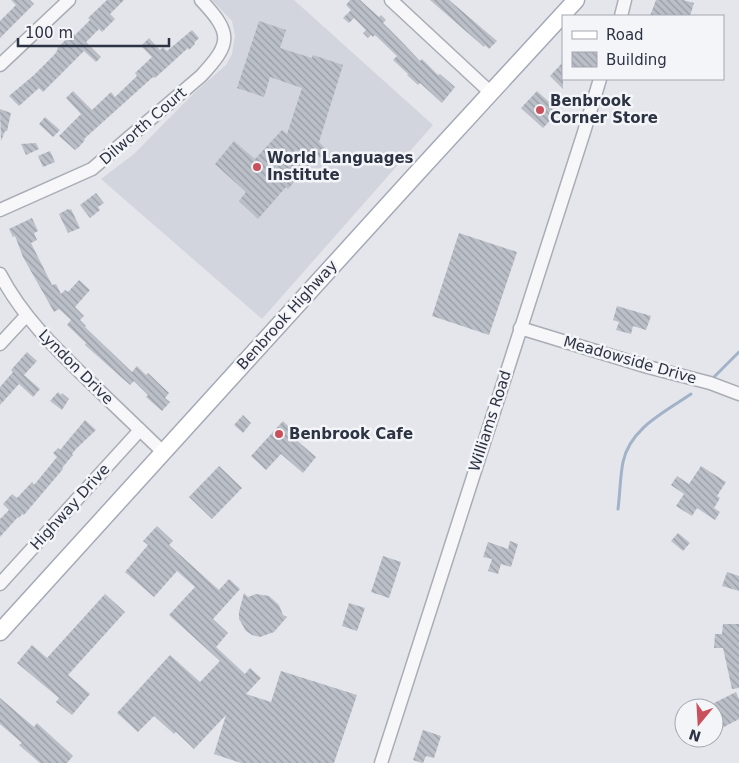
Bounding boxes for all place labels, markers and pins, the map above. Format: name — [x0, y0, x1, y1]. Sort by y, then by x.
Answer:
place label: Benbrook Corner Store — [550, 92, 658, 127]
marker: Benbrook Corner Store — [534, 104, 546, 116]
place label: World Languages Institute — [267, 149, 414, 184]
marker: World Languages Institute — [251, 161, 263, 173]
place label: Benbrook Cafe — [289, 425, 413, 443]
marker: Benbrook Cafe — [273, 428, 285, 440]

